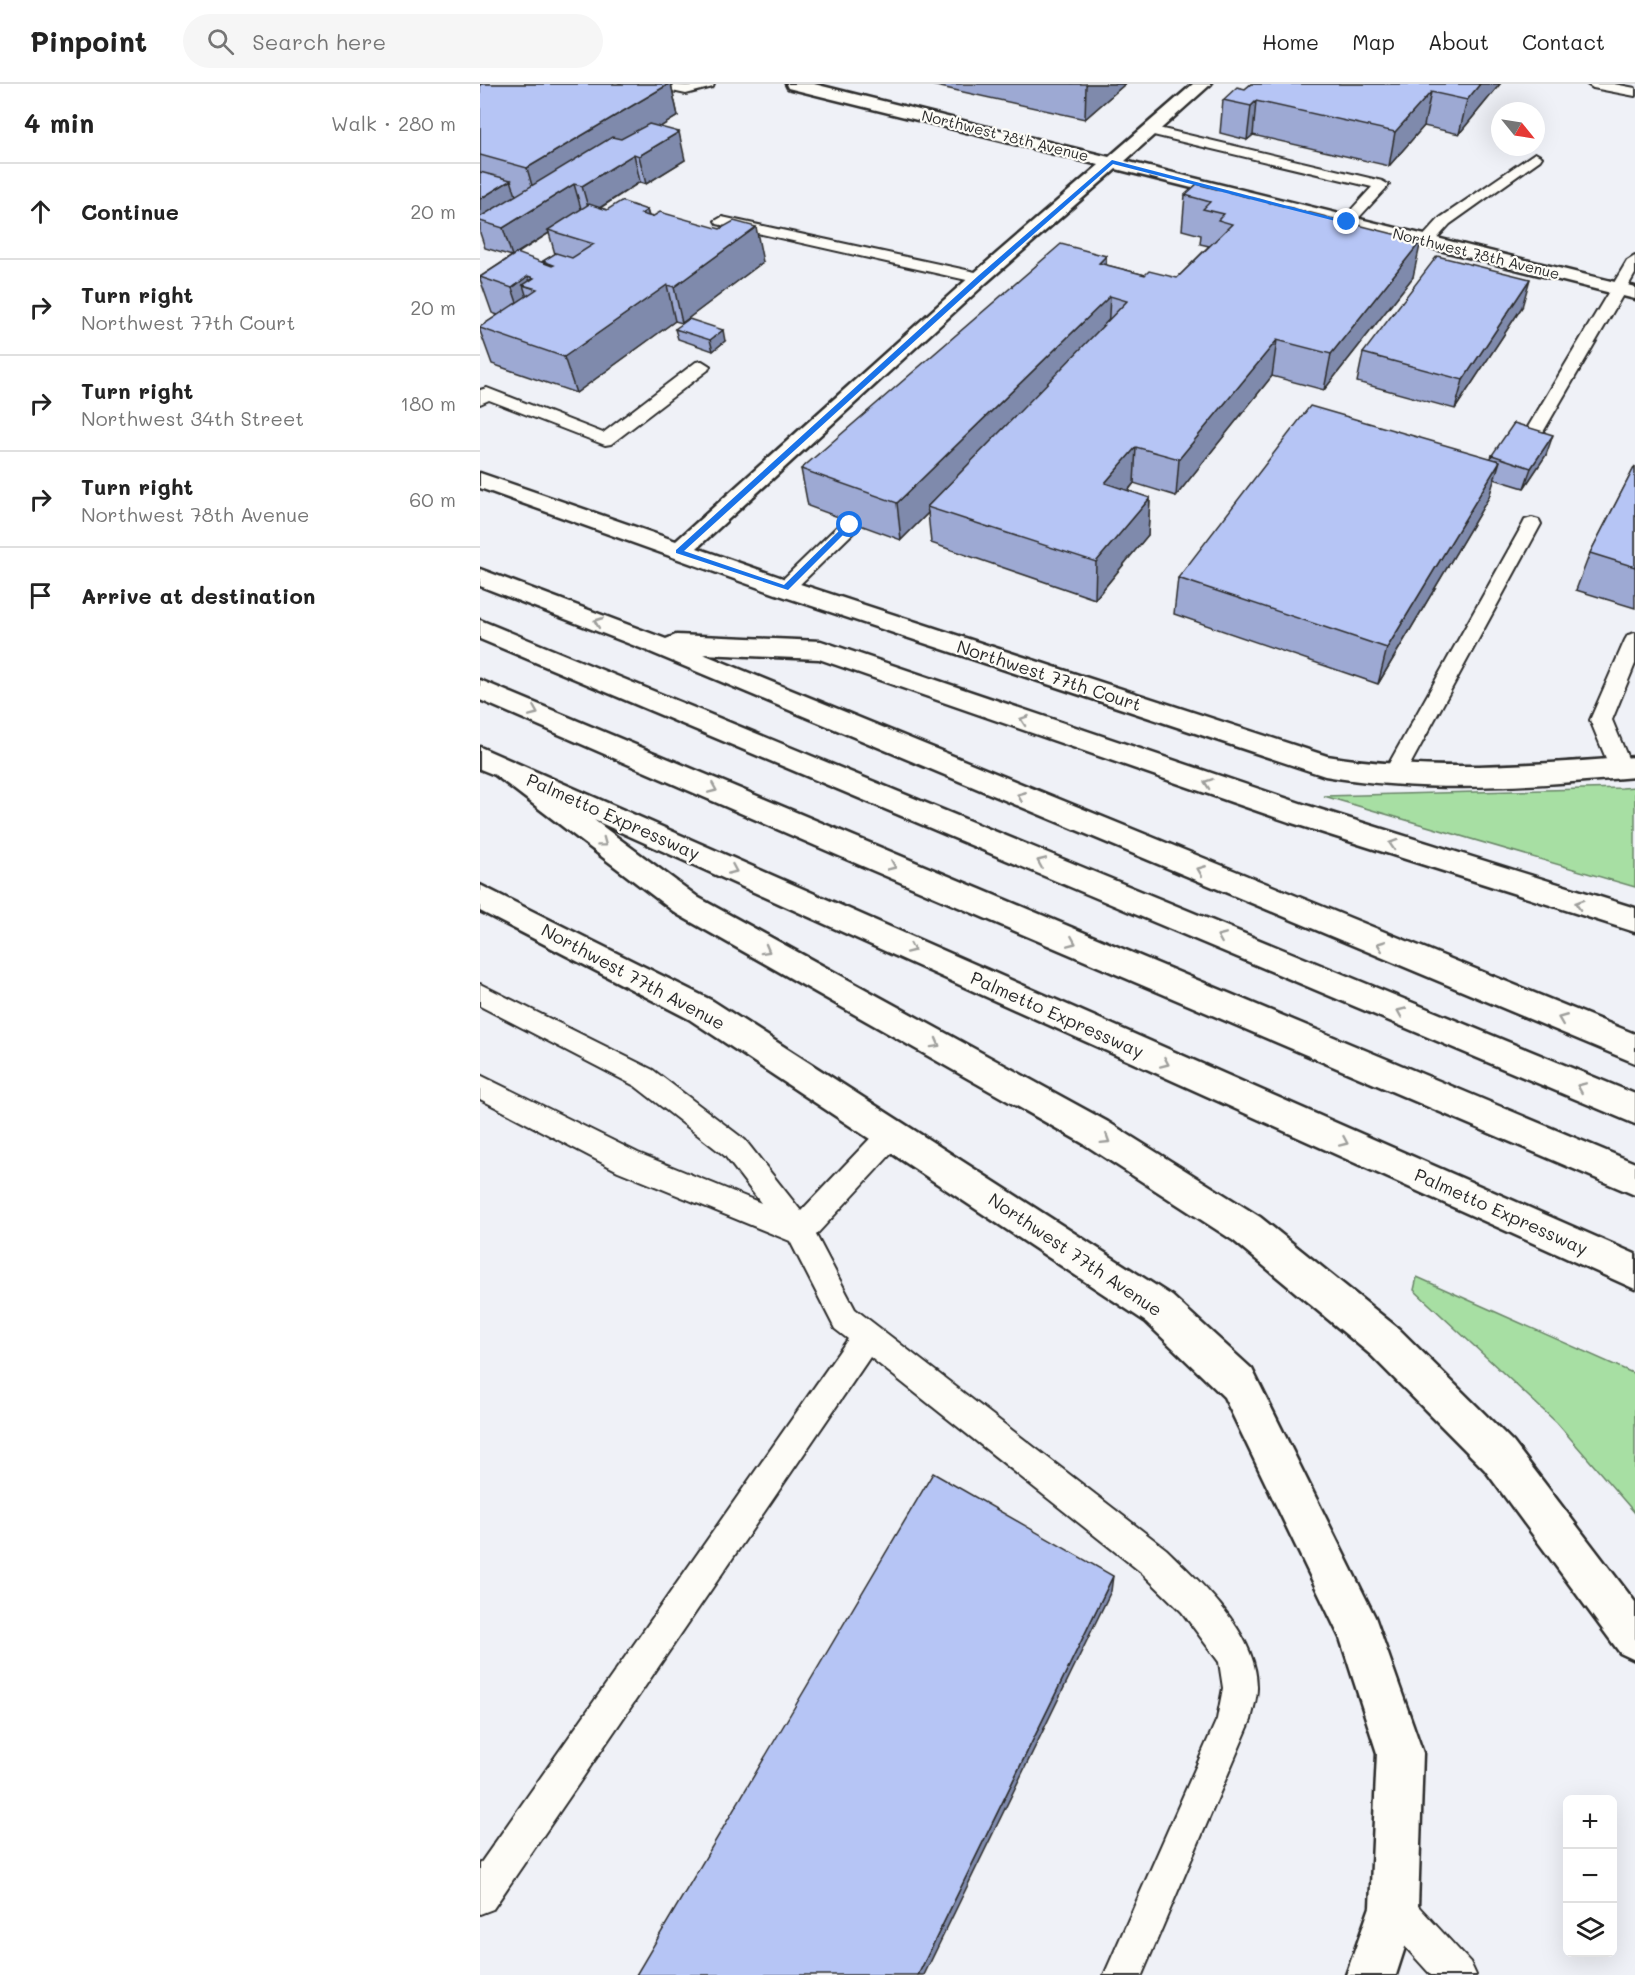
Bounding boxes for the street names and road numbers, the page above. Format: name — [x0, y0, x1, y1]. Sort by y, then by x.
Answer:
street label: Northwest 78th Avenue — [920, 105, 1091, 165]
street label: Northwest 78th Avenue — [1391, 223, 1562, 283]
street label: Northwest 77th Court — [954, 634, 1145, 716]
street label: Palmetto Expressway — [523, 767, 704, 865]
street label: Northwest 77th Avenue — [537, 917, 729, 1035]
street label: Palmetto Expressway — [967, 965, 1148, 1063]
street label: Palmetto Expressway — [1411, 1162, 1592, 1260]
street label: Northwest 77th Avenue — [984, 1187, 1167, 1321]

